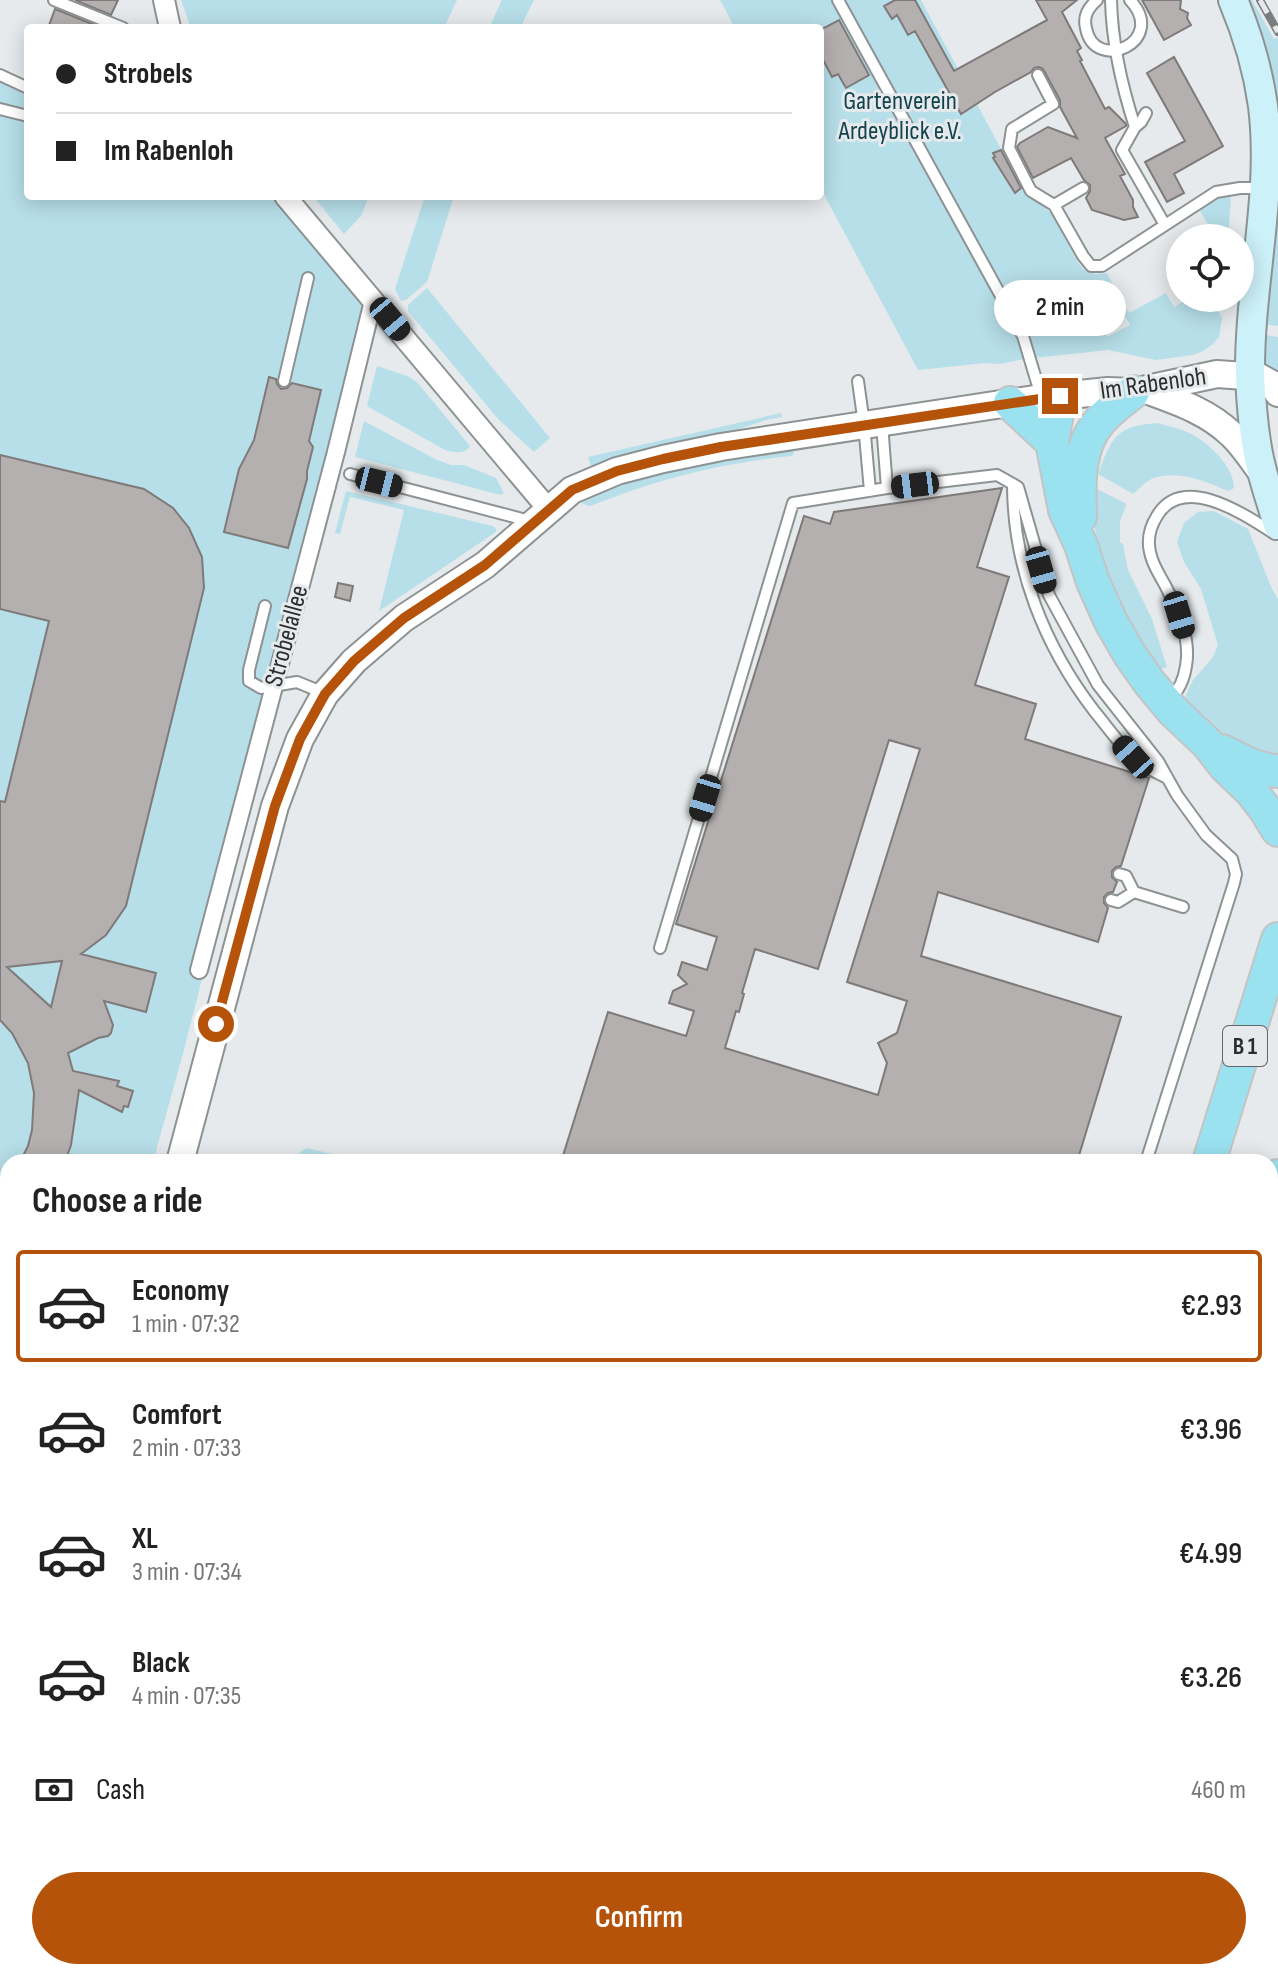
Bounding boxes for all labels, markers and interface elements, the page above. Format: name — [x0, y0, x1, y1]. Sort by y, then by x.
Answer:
text: Strobels — [104, 56, 193, 92]
park label: Gartenverein Ardeyblick e.V. — [837, 86, 962, 147]
text: Im Rabenloh — [104, 133, 234, 169]
map controls — [1166, 224, 1254, 312]
button: locate — [1166, 224, 1254, 312]
callout: 2 min — [994, 280, 1126, 336]
text: 2 min — [1036, 292, 1084, 323]
car — [365, 293, 415, 345]
street label: Im Rabenloh — [1098, 361, 1208, 407]
route end — [1042, 378, 1078, 414]
car — [353, 465, 405, 499]
car — [890, 470, 940, 500]
car — [1023, 544, 1059, 596]
street label: Strobelallee — [259, 582, 315, 690]
car — [1161, 589, 1197, 641]
car — [1108, 731, 1158, 783]
car — [687, 772, 723, 824]
route start — [198, 1006, 234, 1042]
road number: B 1 — [1223, 1026, 1267, 1066]
text: Choose a ride — [32, 1180, 203, 1223]
icon: car — [36, 1270, 108, 1342]
text: Economy — [132, 1273, 229, 1309]
text: €2.93 — [1181, 1288, 1242, 1324]
text: 1 min · 07:32 — [132, 1309, 240, 1340]
icon: car — [36, 1394, 108, 1466]
text: Comfort — [132, 1397, 222, 1433]
text: €3.96 — [1180, 1412, 1242, 1448]
text: 2 min · 07:33 — [132, 1433, 241, 1464]
icon: car — [36, 1518, 108, 1590]
text: XL — [132, 1521, 158, 1557]
text: €4.99 — [1179, 1536, 1242, 1572]
text: 3 min · 07:34 — [132, 1557, 242, 1588]
icon: car — [36, 1642, 108, 1714]
text: Black — [132, 1645, 190, 1681]
text: €3.26 — [1179, 1660, 1242, 1696]
text: 4 min · 07:35 — [132, 1681, 241, 1712]
icon: cash — [32, 1768, 76, 1812]
text: Cash — [96, 1772, 145, 1808]
text: 460 m — [1191, 1775, 1246, 1806]
button: Confirm — [32, 1872, 1246, 1964]

